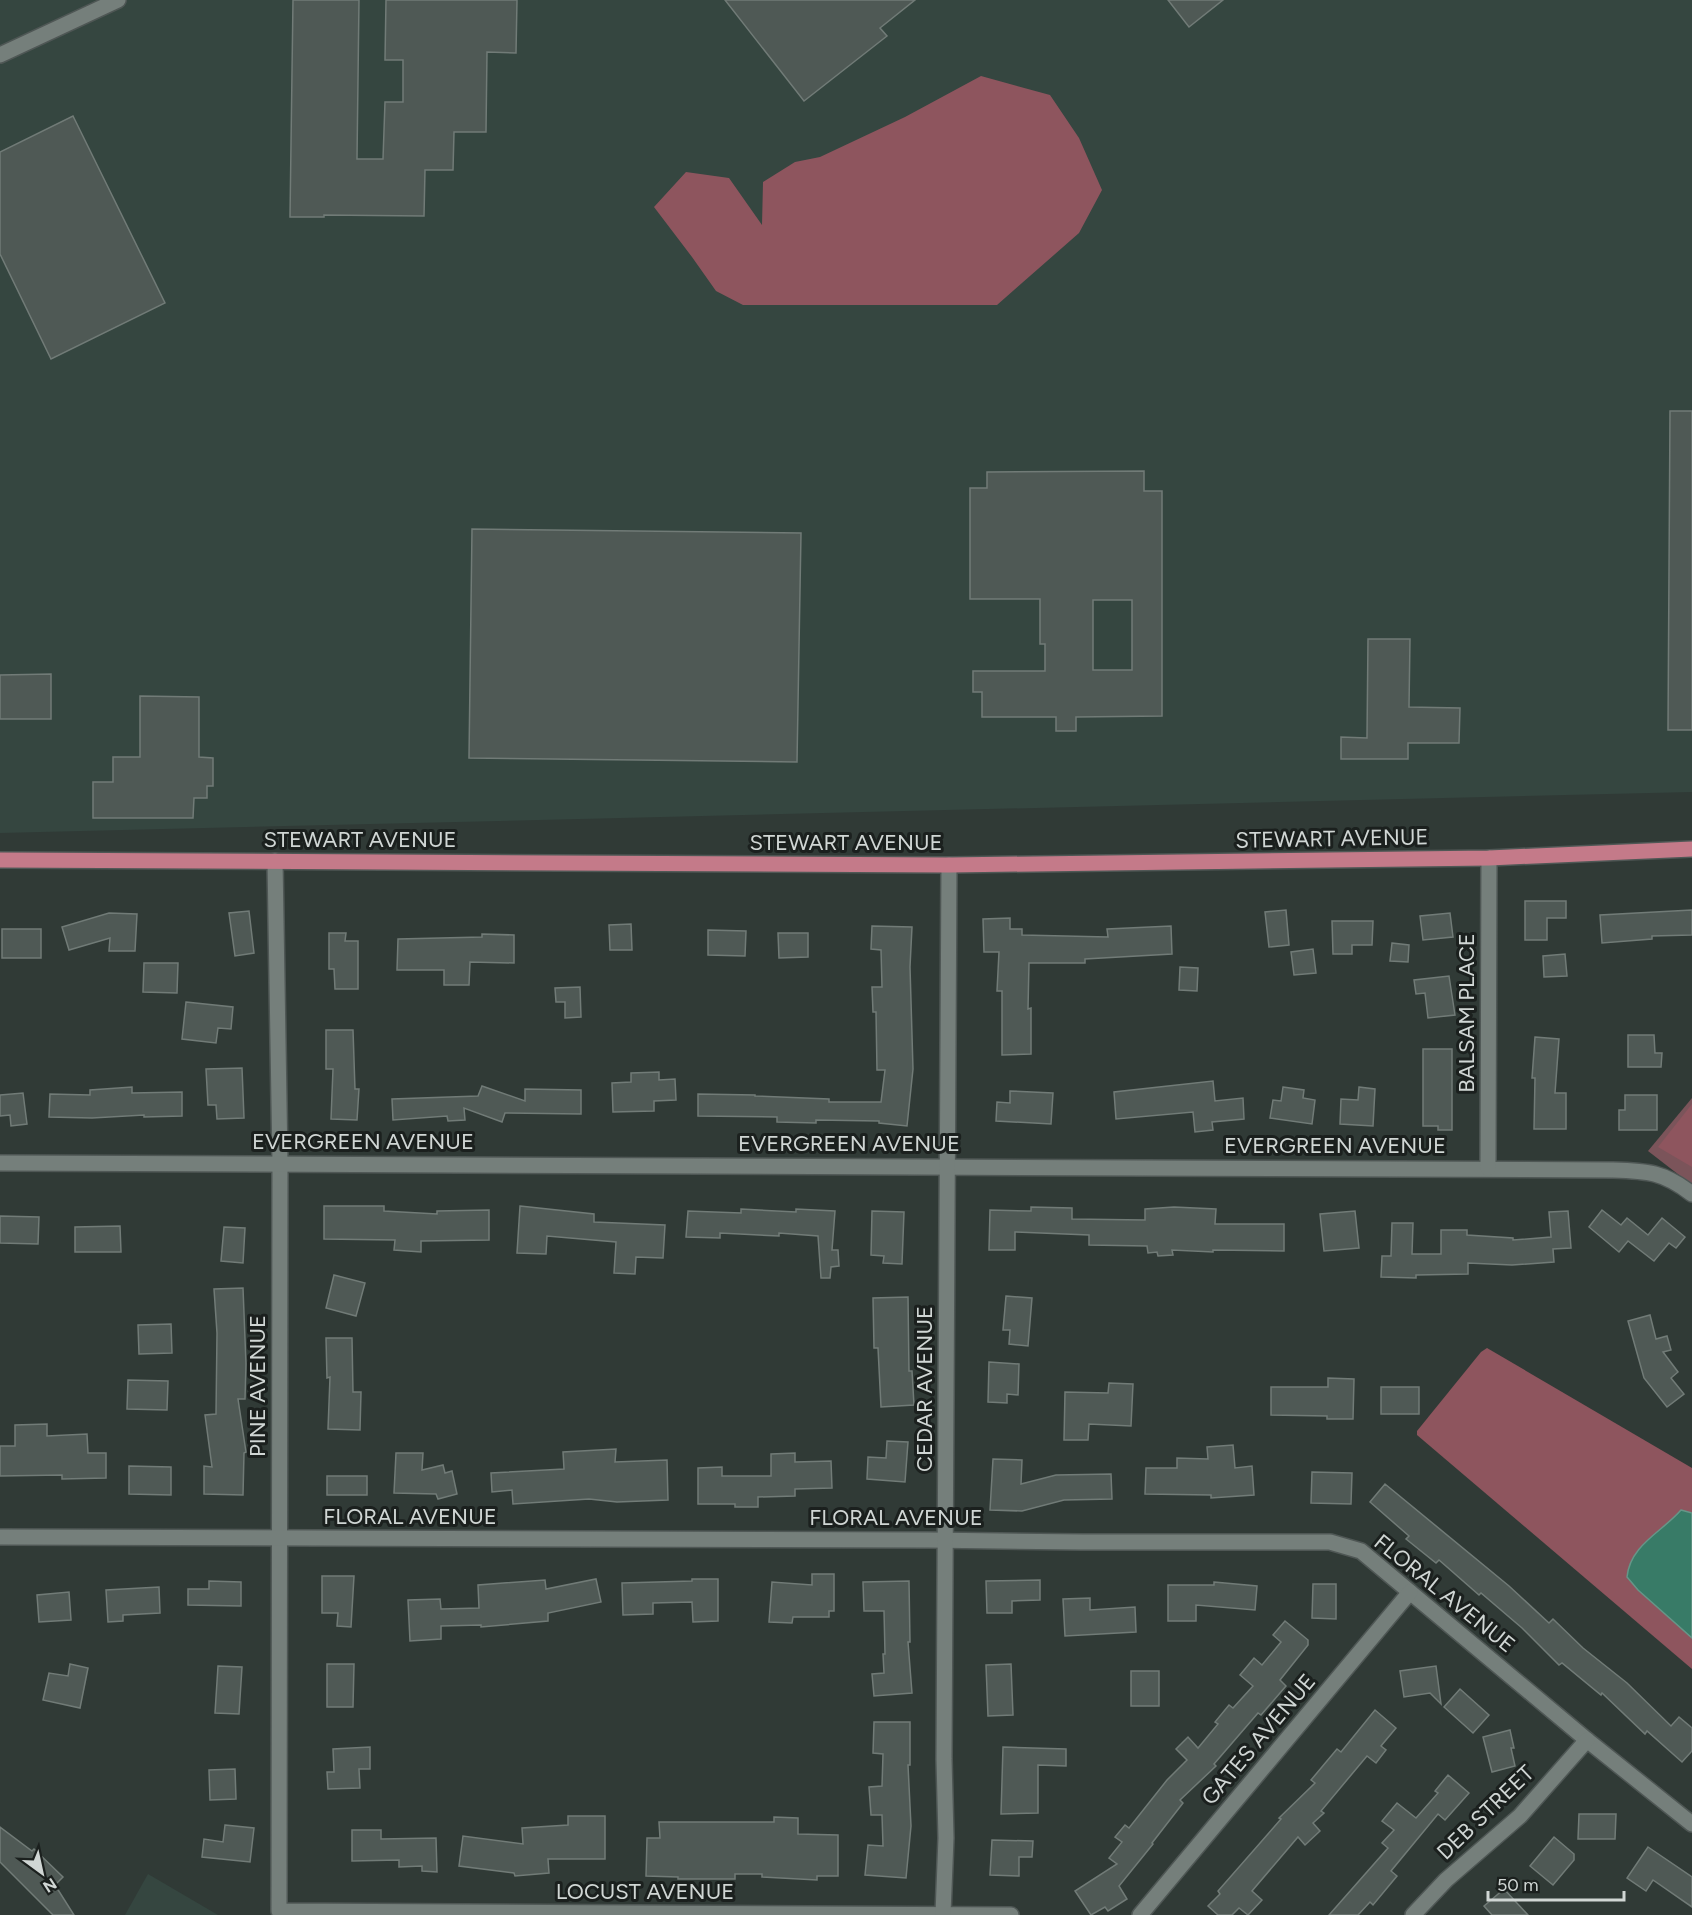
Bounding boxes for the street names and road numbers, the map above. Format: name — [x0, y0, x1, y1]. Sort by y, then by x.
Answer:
street label: STEWART AVENUE — [1235, 823, 1429, 854]
street label: STEWART AVENUE — [263, 826, 457, 853]
street label: STEWART AVENUE — [749, 829, 943, 856]
street label: BALSAM PLACE — [1453, 933, 1480, 1093]
street label: EVERGREEN AVENUE — [252, 1128, 474, 1155]
street label: EVERGREEN AVENUE — [738, 1130, 960, 1157]
street label: EVERGREEN AVENUE — [1224, 1132, 1446, 1159]
street label: CEDAR AVENUE — [911, 1306, 938, 1472]
street label: PINE AVENUE — [244, 1315, 271, 1457]
street label: FLORAL AVENUE — [323, 1503, 497, 1530]
street label: FLORAL AVENUE — [809, 1504, 983, 1531]
street label: FLORAL AVENUE — [1369, 1528, 1521, 1658]
street label: GATES AVENUE — [1196, 1668, 1321, 1810]
street label: DEB STREET — [1431, 1759, 1540, 1865]
street label: LOCUST AVENUE — [556, 1878, 734, 1905]

